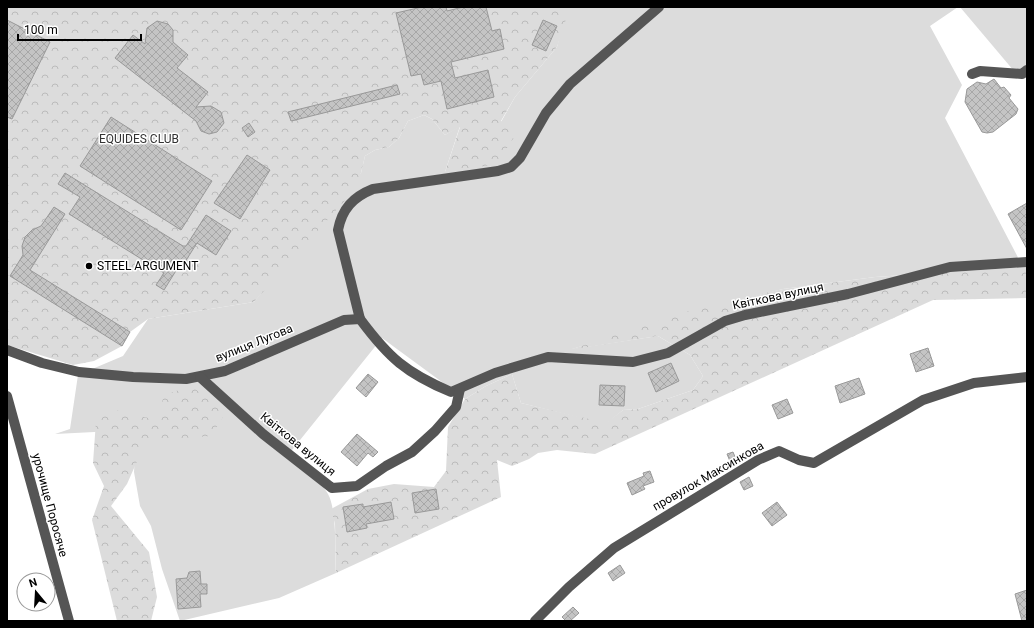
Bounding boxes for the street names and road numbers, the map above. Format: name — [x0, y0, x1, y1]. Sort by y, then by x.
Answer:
street label: Квіткова вулиця — [731, 280, 825, 312]
street label: вулиця Лугова — [213, 321, 295, 365]
street label: Квіткова вулиця — [258, 409, 338, 479]
street label: провулок Максинкова — [650, 438, 766, 514]
street label: урочище Поросяче — [29, 452, 71, 558]

